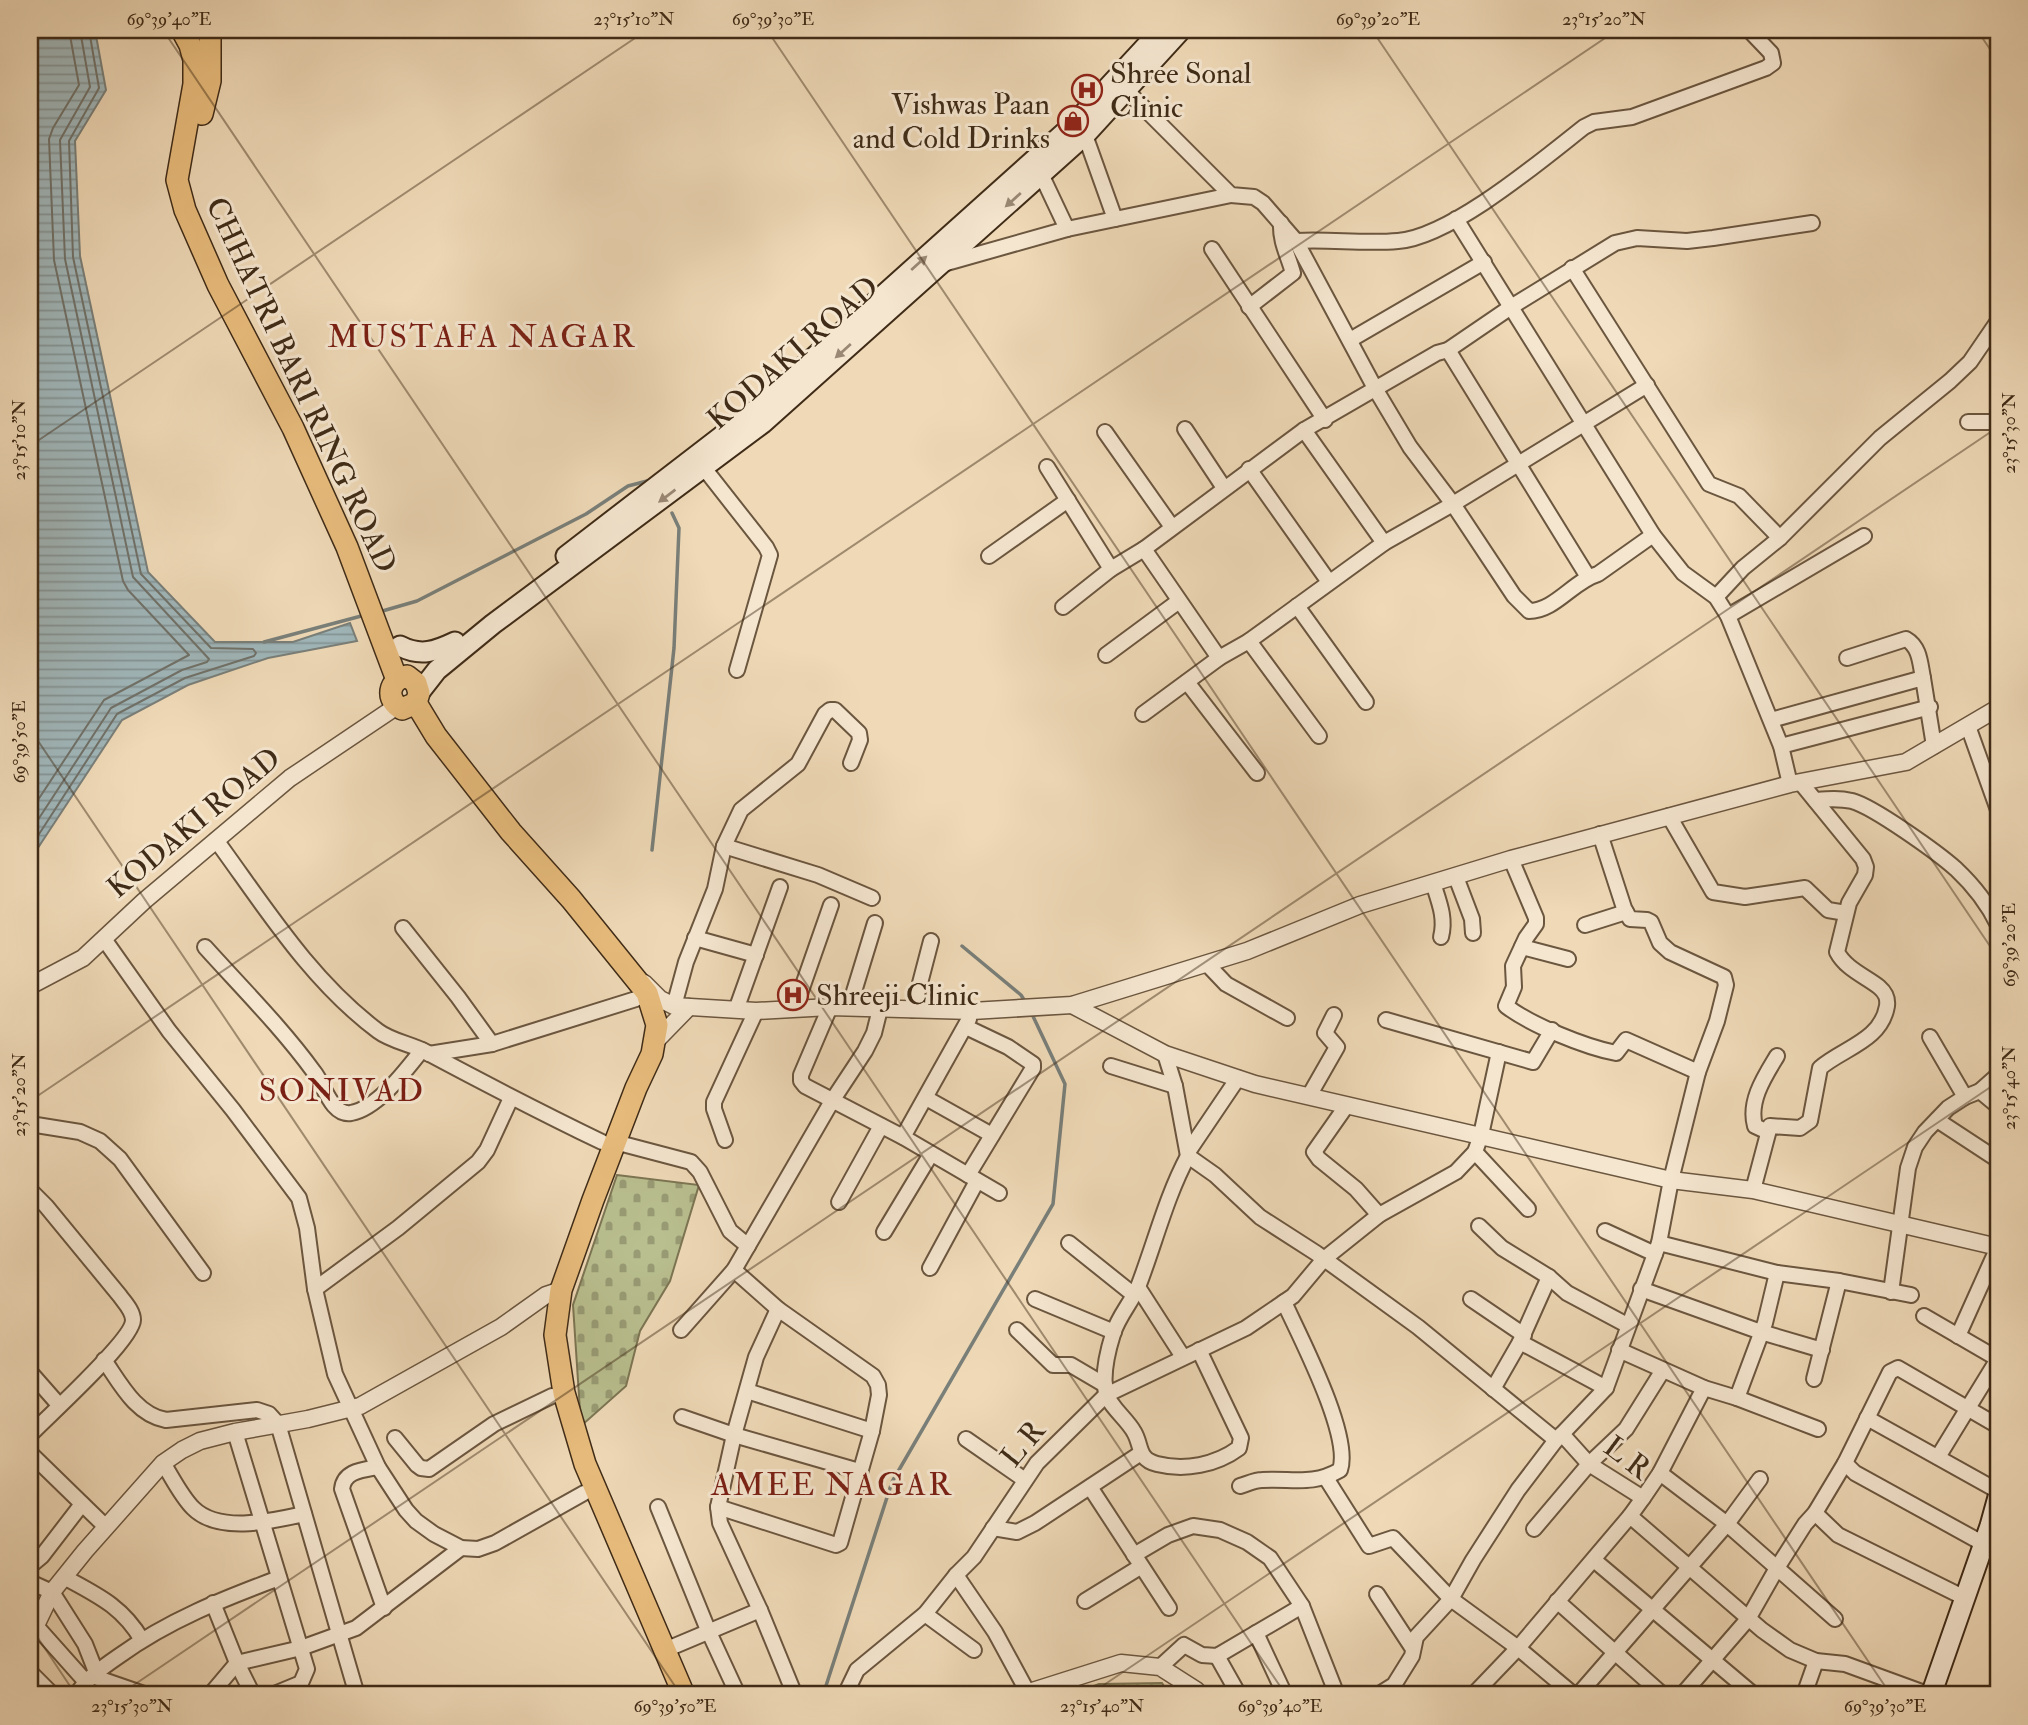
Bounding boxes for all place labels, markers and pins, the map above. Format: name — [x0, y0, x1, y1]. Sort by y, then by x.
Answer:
place label: Shree Sonal Clinic — [1110, 55, 1252, 126]
hospital icon: Shree Sonal Clinic — [1070, 73, 1104, 107]
place label: Vishwas Paan and Cold Drinks — [853, 86, 1050, 157]
shop icon: Vishwas Paan and Cold Drinks — [1056, 104, 1090, 138]
place label: Shreeji Clinic — [816, 977, 979, 1014]
hospital icon: Shreeji Clinic — [776, 978, 810, 1012]

